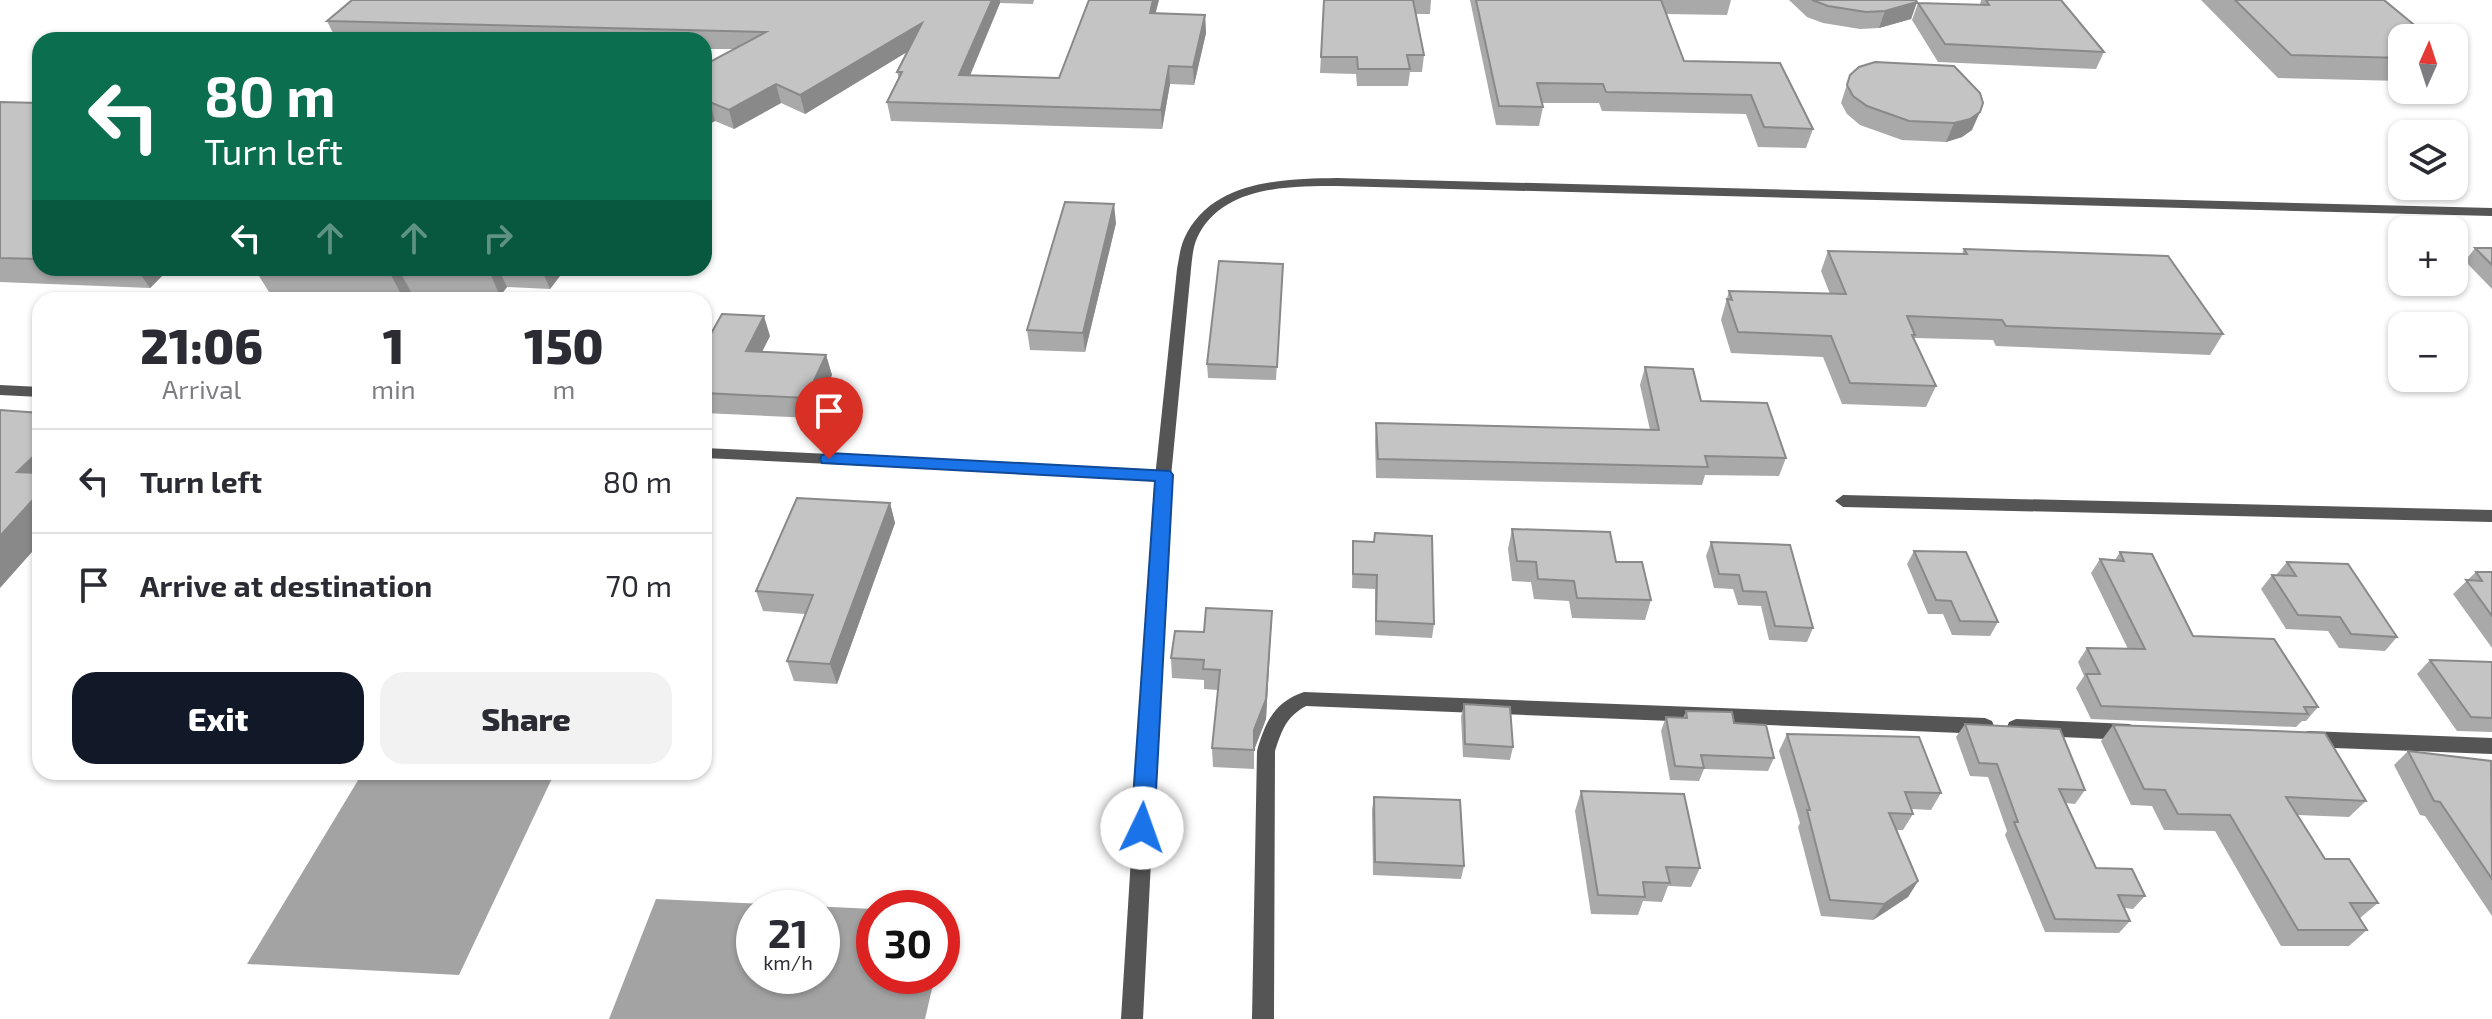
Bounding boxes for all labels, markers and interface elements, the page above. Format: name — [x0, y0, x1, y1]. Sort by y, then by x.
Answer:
north arrow — [2388, 24, 2468, 104]
map controls — [2388, 24, 2468, 392]
text: 80 m — [204, 61, 336, 128]
icon: left — [72, 64, 176, 168]
button: layers — [2388, 120, 2468, 200]
text: Turn left — [204, 129, 343, 172]
icon: left — [224, 216, 268, 260]
icon: ahead — [308, 216, 352, 260]
icon: ahead — [392, 216, 436, 260]
icon: right — [476, 216, 520, 260]
button: + — [2388, 216, 2468, 296]
button: − — [2388, 312, 2468, 392]
text: 21:06 — [140, 316, 263, 374]
text: 1 — [383, 316, 404, 374]
text: 150 — [524, 316, 604, 374]
text: Arrival — [162, 373, 241, 404]
text: min — [371, 373, 416, 404]
text: m — [552, 373, 575, 404]
pin — [795, 377, 863, 459]
icon: arrive — [807, 389, 851, 433]
icon: left — [72, 459, 116, 503]
text: Turn left — [140, 463, 262, 499]
text: 80 m — [603, 463, 672, 499]
icon: arrive — [72, 563, 116, 607]
text: Arrive at destination — [140, 567, 432, 603]
text: 70 m — [606, 567, 672, 603]
button: Exit — [72, 672, 364, 764]
button: Share — [380, 672, 672, 764]
position arrow — [1100, 786, 1184, 870]
speed limit sign: 30 — [856, 890, 960, 994]
text: 21 — [768, 908, 808, 956]
text: km/h — [763, 950, 813, 974]

